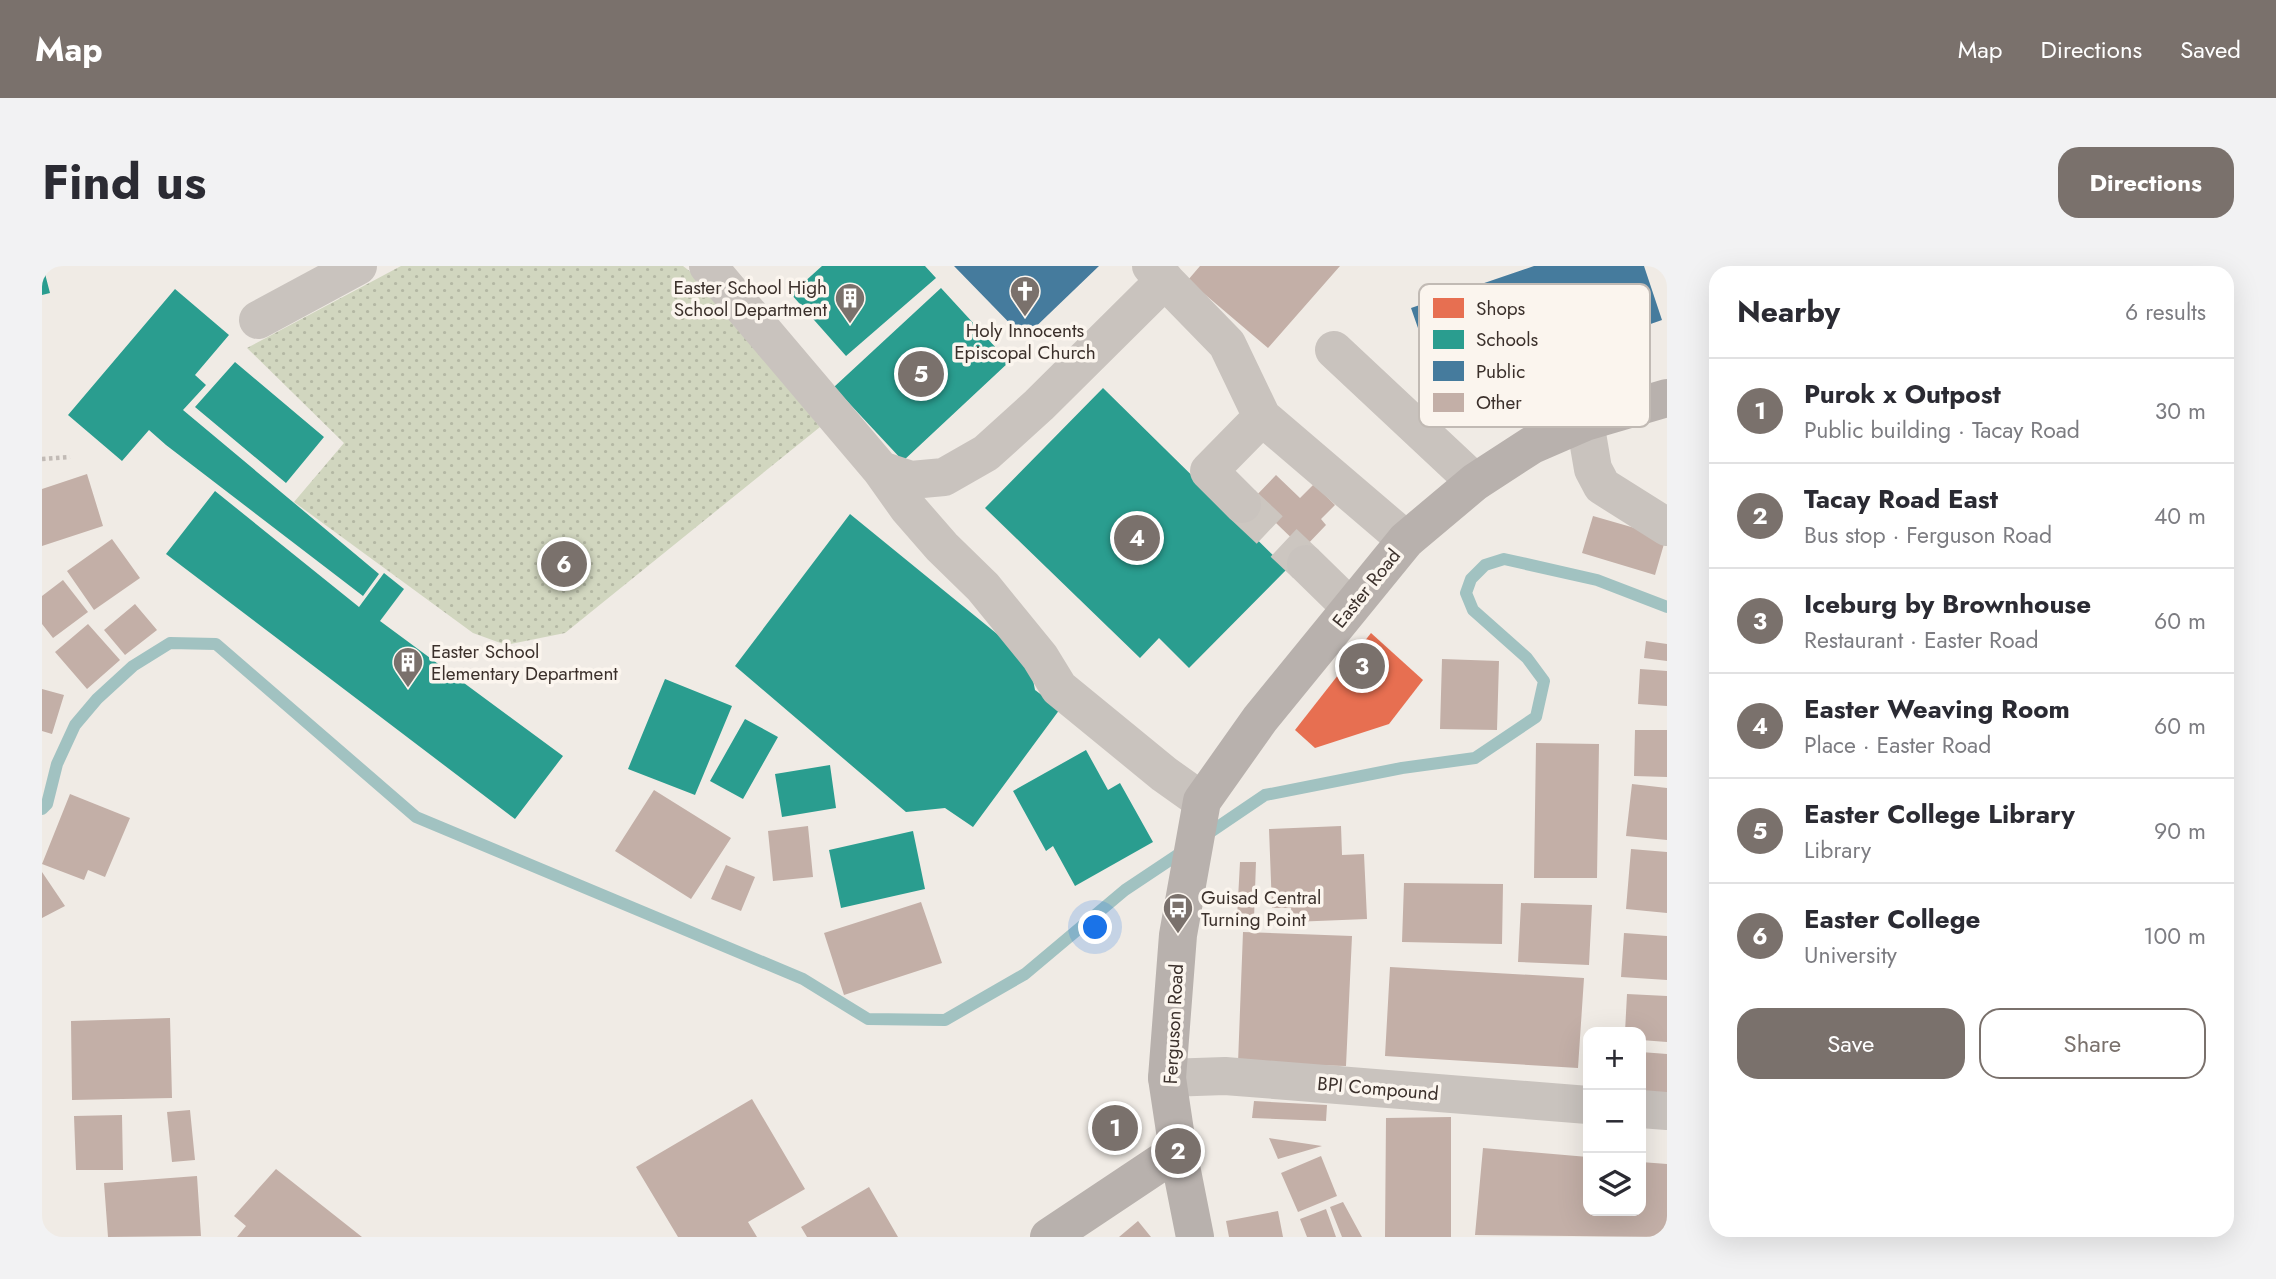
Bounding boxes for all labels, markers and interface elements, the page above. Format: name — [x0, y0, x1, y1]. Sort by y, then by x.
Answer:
text: Map — [35, 26, 103, 73]
text: Map — [1958, 32, 2003, 67]
text: Directions — [2041, 32, 2142, 67]
text: Saved — [2180, 32, 2241, 67]
text: Find us — [42, 147, 206, 217]
button: Directions — [2058, 147, 2234, 218]
place label: Easter School High School Department — [674, 274, 827, 323]
church icon: Holy Innocents Episcopal Church — [1008, 274, 1042, 318]
building icon: Easter School High School Department — [833, 281, 867, 325]
legend — [1419, 284, 1650, 427]
text: Nearby — [1737, 290, 1840, 333]
text: Shops — [1476, 295, 1526, 322]
text: 6 results — [2125, 295, 2206, 329]
place label: Holy Innocents Episcopal Church — [954, 317, 1096, 366]
text: Schools — [1476, 326, 1539, 353]
pin: 5 — [898, 348, 944, 400]
text: Public — [1476, 358, 1525, 385]
text: Purok x Outpost — [1804, 375, 2001, 413]
text: Other — [1476, 389, 1522, 416]
text: 1 — [1754, 394, 1766, 428]
text: 30 m — [2155, 394, 2206, 428]
text: Public building · Tacay Road — [1804, 413, 2080, 447]
text: Tacay Road East — [1804, 480, 1998, 518]
text: 2 — [1752, 499, 1768, 533]
text: 40 m — [2154, 499, 2206, 533]
pin: 4 — [1114, 512, 1160, 564]
text: Bus stop · Ferguson Road — [1804, 518, 2052, 552]
pin: 6 — [541, 538, 587, 590]
street label: Easter Road — [1326, 543, 1407, 634]
text: Iceburg by Brownhouse — [1804, 585, 2091, 623]
text: 3 — [1753, 604, 1767, 638]
text: 60 m — [2154, 604, 2206, 638]
text: Restaurant · Easter Road — [1804, 623, 2039, 657]
place label: Easter School Elementary Department — [431, 638, 618, 687]
pin: 3 — [1339, 640, 1385, 692]
building icon: Easter School Elementary Department — [391, 645, 425, 689]
text: Easter Weaving Room — [1804, 690, 2070, 728]
text: 4 — [1752, 709, 1768, 743]
text: 60 m — [2154, 709, 2206, 743]
text: Place · Easter Road — [1804, 728, 1991, 762]
text: Easter College Library — [1804, 795, 2075, 833]
text: 5 — [1753, 814, 1767, 848]
text: 90 m — [2154, 814, 2206, 848]
text: Library — [1804, 833, 1871, 867]
place label: Guisad Central Turning Point — [1201, 884, 1321, 933]
bus stop icon: Guisad Central Turning Point — [1161, 891, 1195, 935]
text: Easter College — [1804, 900, 1980, 938]
your location — [1078, 910, 1112, 944]
text: 6 — [1752, 919, 1768, 953]
text: 100 m — [2143, 919, 2206, 953]
text: University — [1804, 938, 1897, 972]
street label: Ferguson Road — [1157, 963, 1190, 1085]
button: Save — [1737, 1008, 1965, 1079]
button: Share — [1979, 1008, 2206, 1079]
map controls — [1583, 1027, 1646, 1216]
button: + — [1583, 1027, 1646, 1090]
street label: BPI Compound — [1316, 1070, 1440, 1107]
button: − — [1583, 1090, 1646, 1153]
pin: 1 — [1092, 1102, 1138, 1154]
pin: 2 — [1155, 1125, 1201, 1177]
button: layers — [1583, 1153, 1646, 1216]

